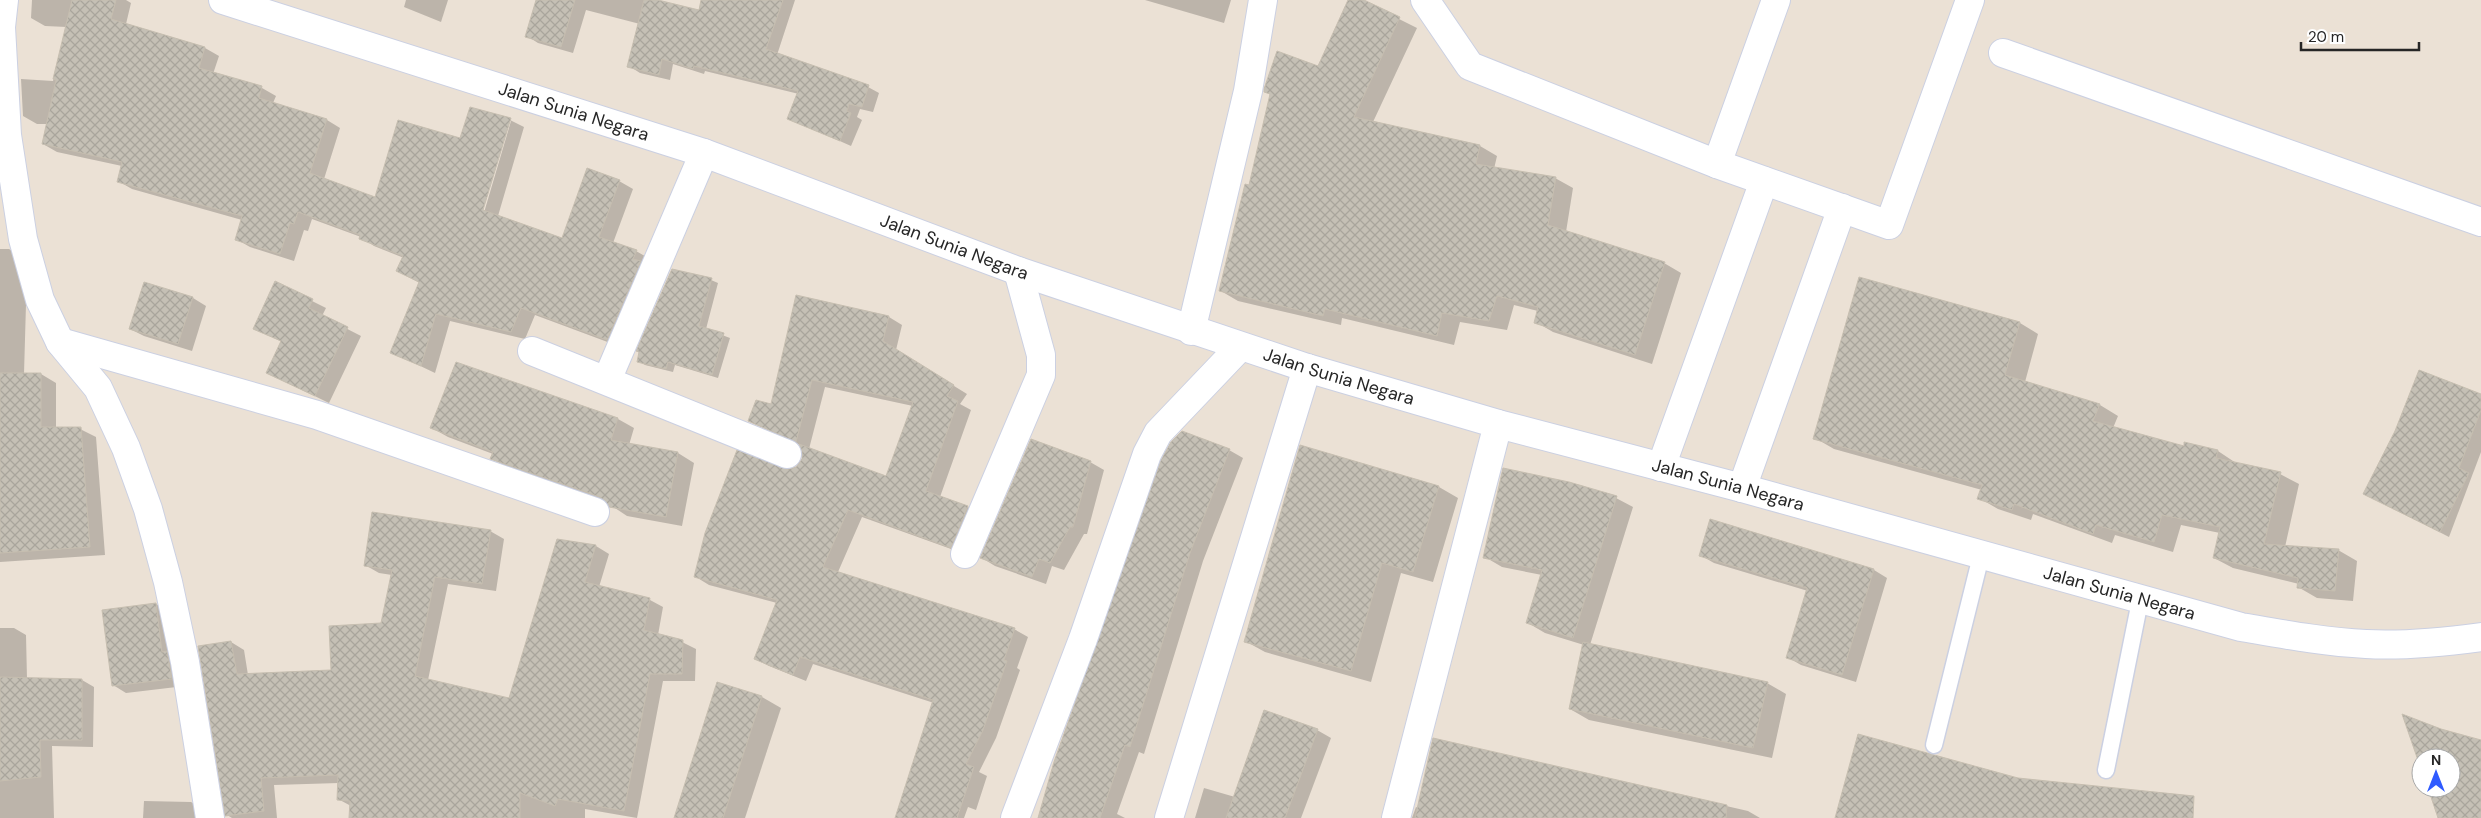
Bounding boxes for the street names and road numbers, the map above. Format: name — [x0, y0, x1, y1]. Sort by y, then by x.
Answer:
street label: Jalan Sunia Negara — [495, 76, 652, 147]
street label: Jalan Sunia Negara — [877, 208, 1031, 286]
street label: Jalan Sunia Negara — [1260, 342, 1417, 411]
street label: Jalan Sunia Negara — [1649, 453, 1807, 517]
street label: Jalan Sunia Negara — [2041, 561, 2198, 626]

